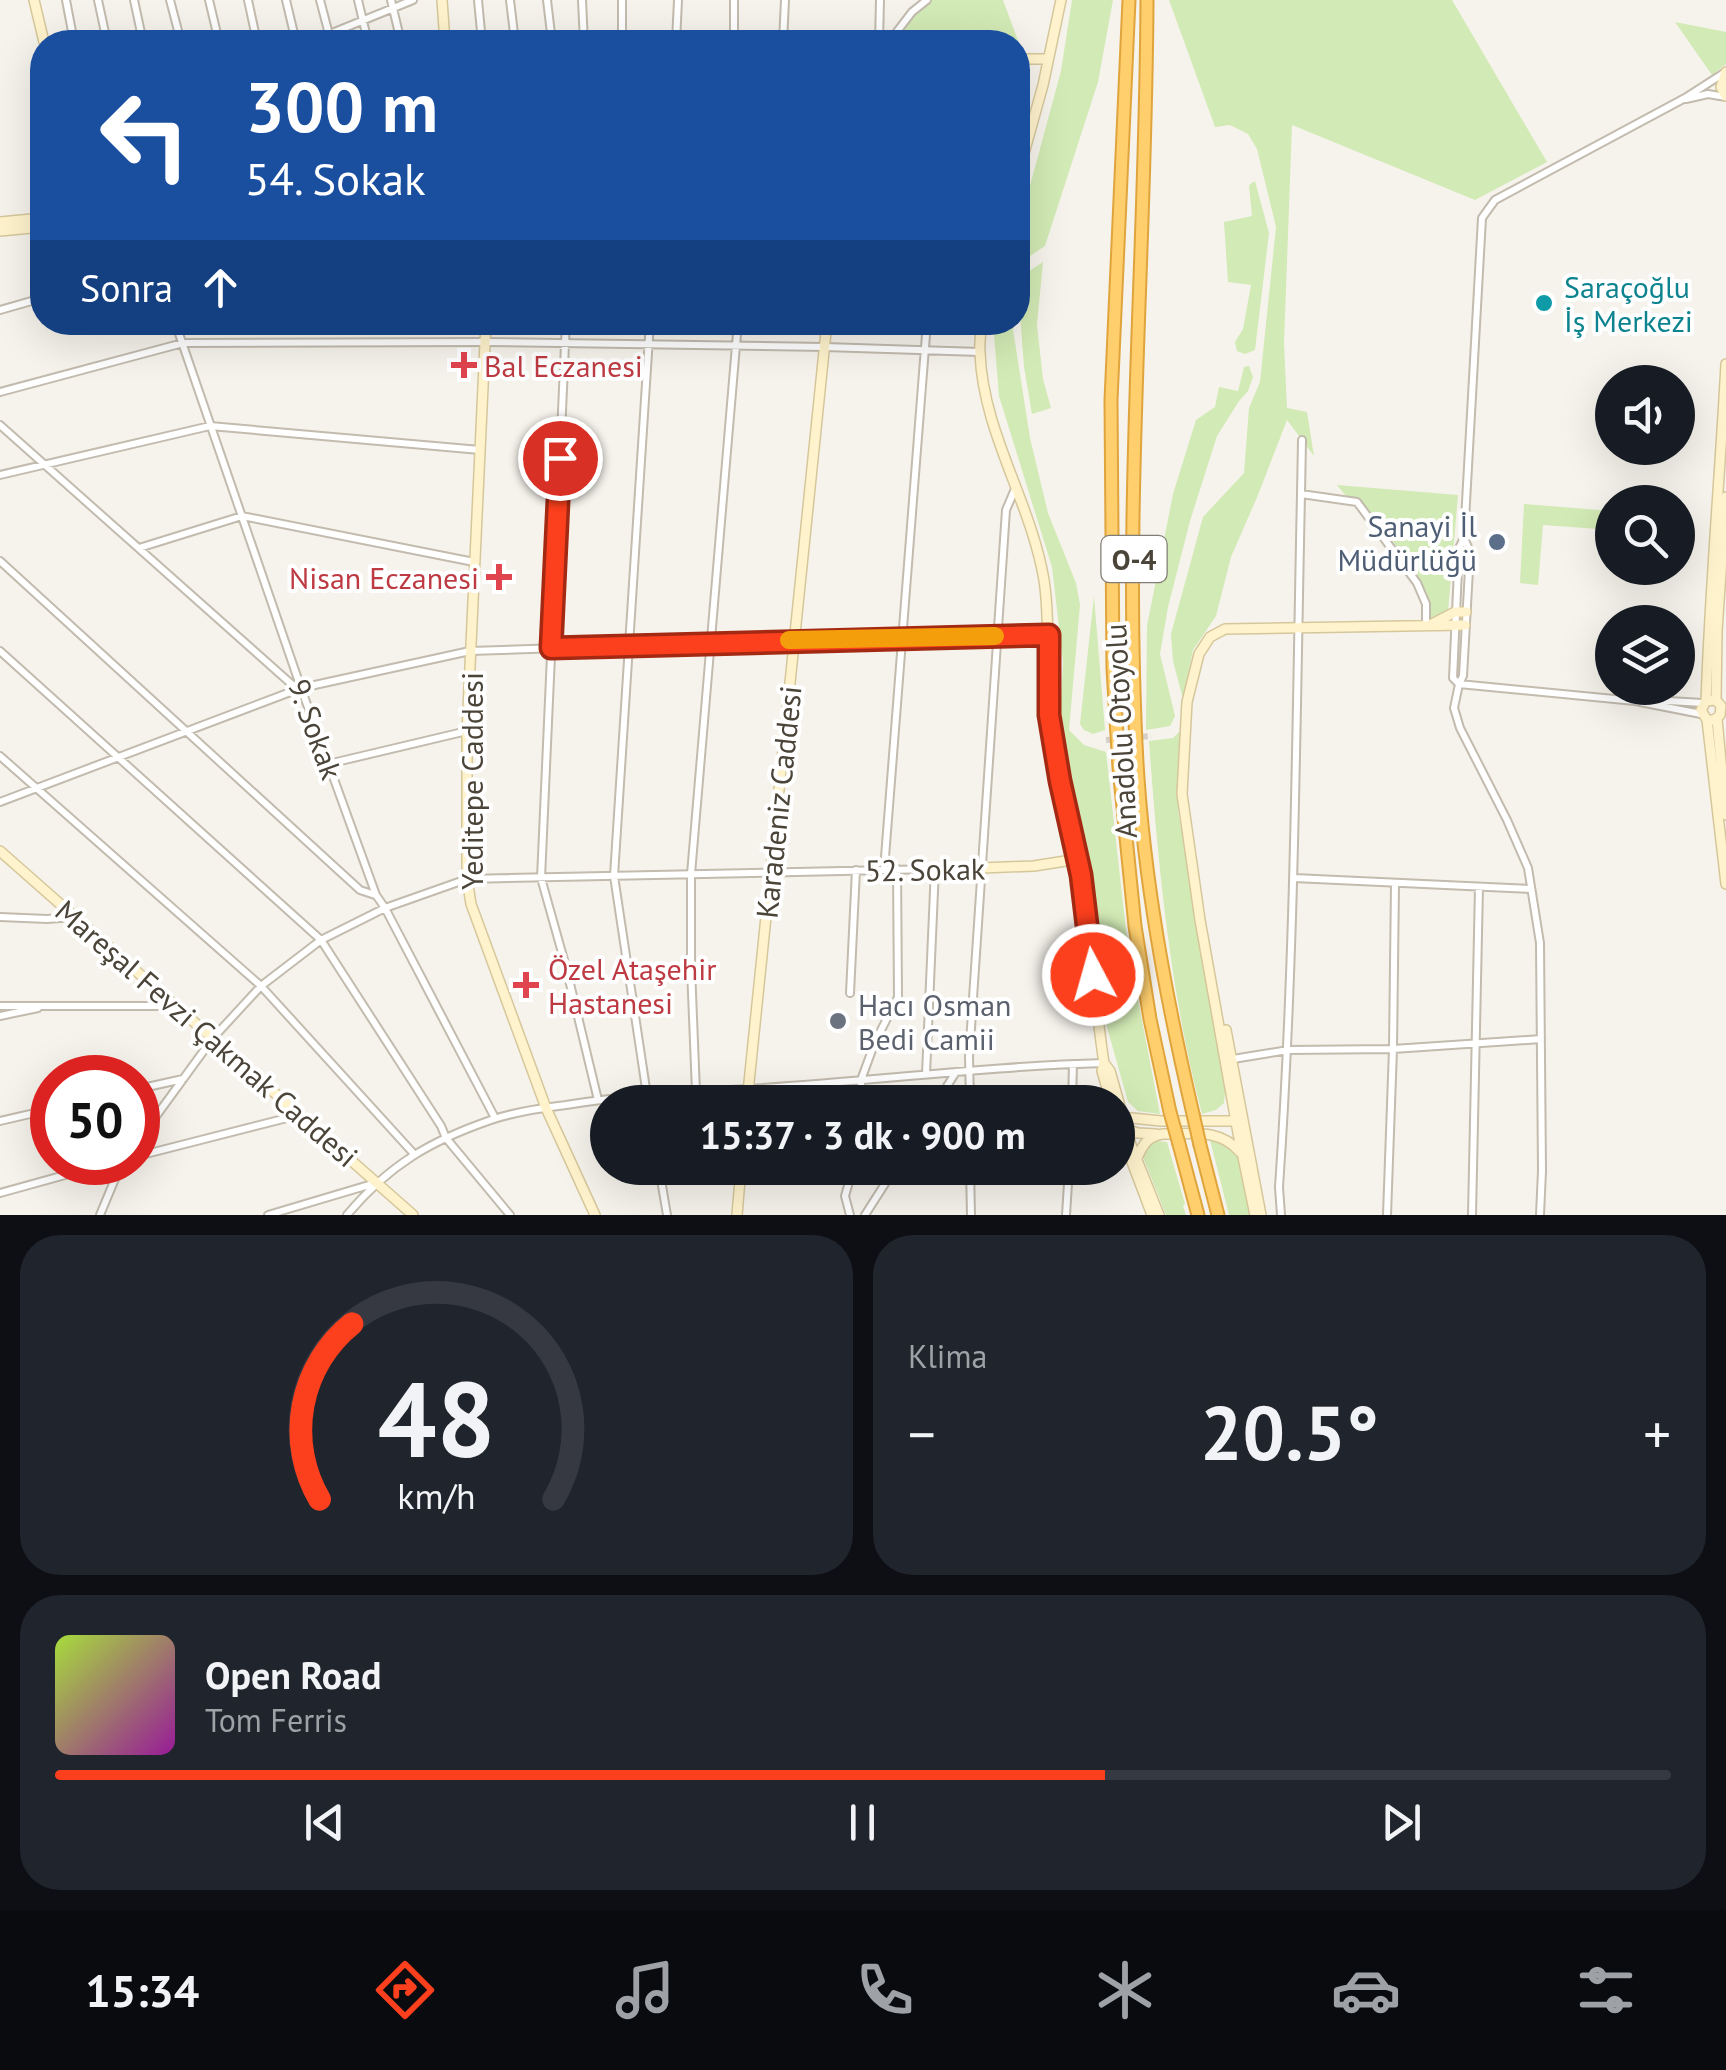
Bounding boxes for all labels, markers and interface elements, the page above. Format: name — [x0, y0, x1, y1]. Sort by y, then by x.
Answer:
text: 300 m — [245, 61, 438, 151]
icon: left — [80, 70, 210, 200]
text: 54. Sokak — [245, 149, 426, 207]
icon: ahead — [193, 260, 248, 315]
text: Sonra — [80, 263, 173, 312]
place label: Saraçoğlu İş Merkezi — [1564, 267, 1693, 340]
marker: Saraçoğlu İş Merkezi — [1533, 292, 1555, 314]
place label: Bal Eczanesi — [484, 346, 643, 385]
marker: Bal Eczanesi — [453, 354, 475, 376]
map controls — [1595, 365, 1695, 705]
button: sound — [1595, 365, 1695, 465]
pin — [518, 416, 603, 501]
icon: arrive — [533, 431, 588, 486]
button: search — [1595, 485, 1695, 585]
place label: Sanayi İl Müdürlüğü — [1337, 506, 1477, 579]
marker: Sanayi İl Müdürlüğü — [1486, 531, 1508, 553]
road number: O-4 — [1102, 536, 1166, 582]
place label: Nisan Eczanesi — [289, 558, 479, 597]
marker: Nisan Eczanesi — [488, 566, 510, 588]
button: layers — [1595, 605, 1695, 705]
street label: Anadolu Otoyolu — [1095, 623, 1145, 839]
street label: Yeditepe Caddesi — [452, 672, 491, 890]
street label: 9. Sokak — [280, 673, 352, 785]
street label: Karadeniz Caddesi — [746, 684, 810, 920]
street label: 52. Sokak — [864, 848, 986, 890]
street label: Mareşal Fevzi Çakmak Caddesi — [48, 891, 366, 1175]
position arrow — [1041, 923, 1145, 1027]
place label: Özel Ataşehir Hastanesi — [548, 949, 716, 1022]
marker: Özel Ataşehir Hastanesi — [513, 972, 539, 998]
place label: Hacı Osman Bedi Camii — [858, 985, 1011, 1058]
marker: Hacı Osman Bedi Camii — [827, 1010, 849, 1032]
speed limit sign: 50 — [30, 1055, 160, 1185]
text: 15:37 · 3 dk · 900 m — [699, 1110, 1026, 1159]
text: Klima — [908, 1335, 987, 1377]
text: 48 — [378, 1351, 495, 1486]
text: 20.5° — [1200, 1384, 1379, 1481]
text: − — [908, 1398, 936, 1469]
text: + — [1643, 1398, 1671, 1469]
text: km/h — [397, 1473, 476, 1519]
text: Open Road — [205, 1650, 381, 1699]
text: Tom Ferris — [205, 1699, 347, 1741]
icon: previous — [297, 1795, 352, 1850]
icon: pause — [835, 1795, 890, 1850]
icon: next — [1374, 1795, 1429, 1850]
icon: directions — [370, 1955, 440, 2025]
icon: music — [610, 1955, 680, 2025]
icon: phone — [850, 1955, 920, 2025]
icon: climate — [1090, 1955, 1160, 2025]
icon: car — [1331, 1955, 1401, 2025]
icon: filters — [1571, 1955, 1641, 2025]
text: 15:34 — [85, 1961, 199, 2019]

